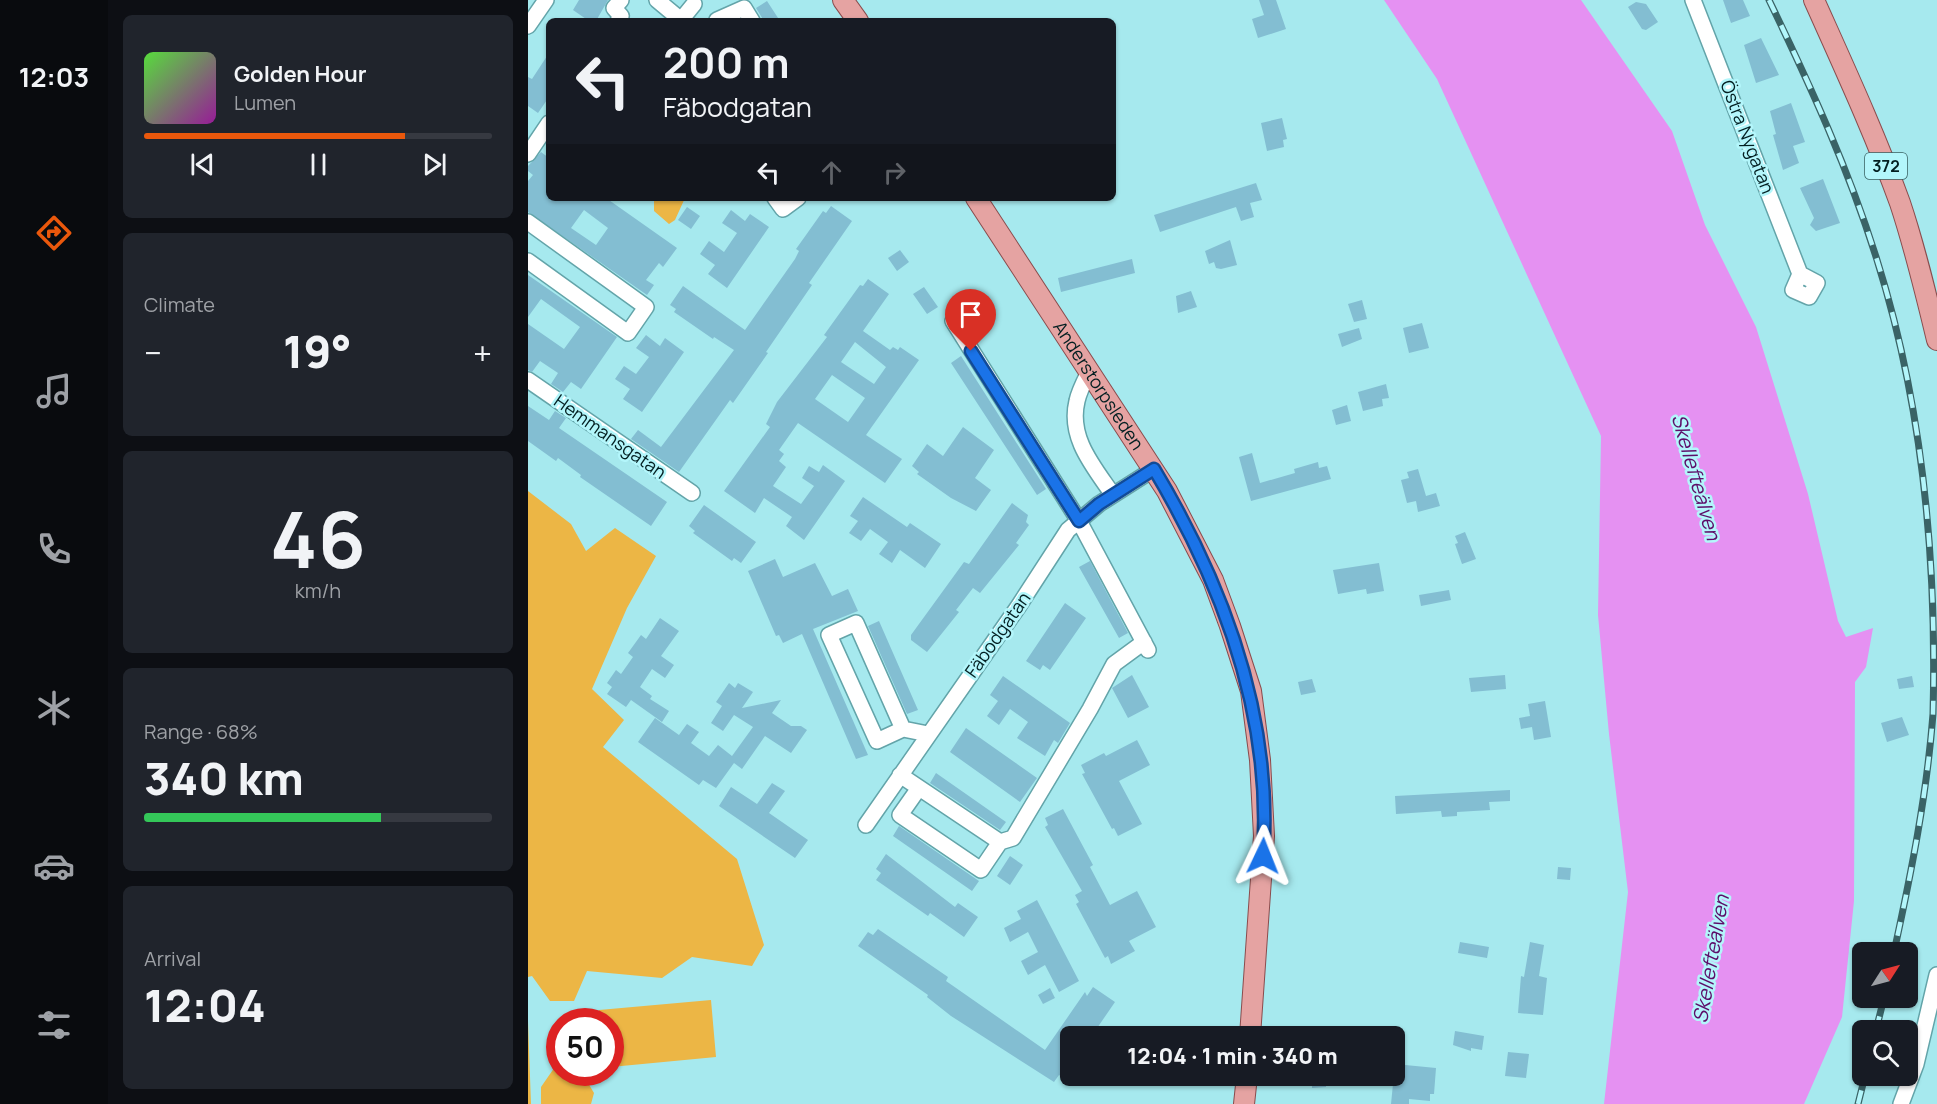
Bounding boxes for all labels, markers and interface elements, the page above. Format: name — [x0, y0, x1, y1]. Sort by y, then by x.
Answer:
text: 200 m — [663, 33, 789, 91]
icon: left — [564, 42, 642, 120]
text: 12:03 — [19, 58, 89, 95]
text: Golden Hour — [234, 59, 367, 89]
street label: Östra Nygatan — [1715, 77, 1781, 197]
text: Fäbodgatan — [663, 88, 812, 125]
text: Lumen — [234, 89, 296, 116]
icon: previous — [186, 148, 219, 181]
icon: pause — [302, 148, 335, 181]
icon: next — [418, 148, 451, 181]
road number: 372 — [1865, 153, 1907, 179]
icon: left — [752, 156, 785, 189]
icon: ahead — [815, 156, 848, 189]
icon: right — [878, 156, 911, 189]
icon: directions — [33, 212, 75, 254]
pin — [945, 289, 996, 351]
text: Climate — [144, 291, 215, 318]
icon: arrive — [954, 298, 987, 331]
street label: Anderstorpsleden — [1048, 316, 1150, 454]
text: 19° — [283, 320, 352, 382]
text: − — [144, 330, 162, 375]
text: + — [473, 330, 492, 375]
icon: music — [33, 370, 75, 412]
street label: Hemmansgatan — [550, 389, 671, 484]
water label: Skellefteälven — [1666, 411, 1728, 544]
text: 46 — [270, 485, 366, 591]
icon: phone — [33, 528, 75, 570]
text: km/h — [295, 577, 341, 604]
street label: Fäbodgatan — [959, 587, 1035, 682]
icon: climate — [33, 687, 75, 729]
text: Range · 68% — [144, 718, 258, 745]
text: 340 km — [144, 747, 304, 809]
position arrow — [1231, 824, 1295, 888]
icon: car — [33, 845, 75, 887]
water label: Skellefteälven — [1686, 892, 1735, 1025]
north arrow — [1852, 942, 1918, 1008]
map controls — [1852, 942, 1918, 1086]
text: Arrival — [144, 945, 201, 972]
text: 12:04 — [144, 974, 266, 1036]
icon: filters — [33, 1004, 75, 1046]
speed limit sign: 50 — [546, 1008, 624, 1086]
button: search — [1852, 1020, 1918, 1086]
text: 12:04 · 1 min · 340 m — [1127, 1041, 1338, 1071]

